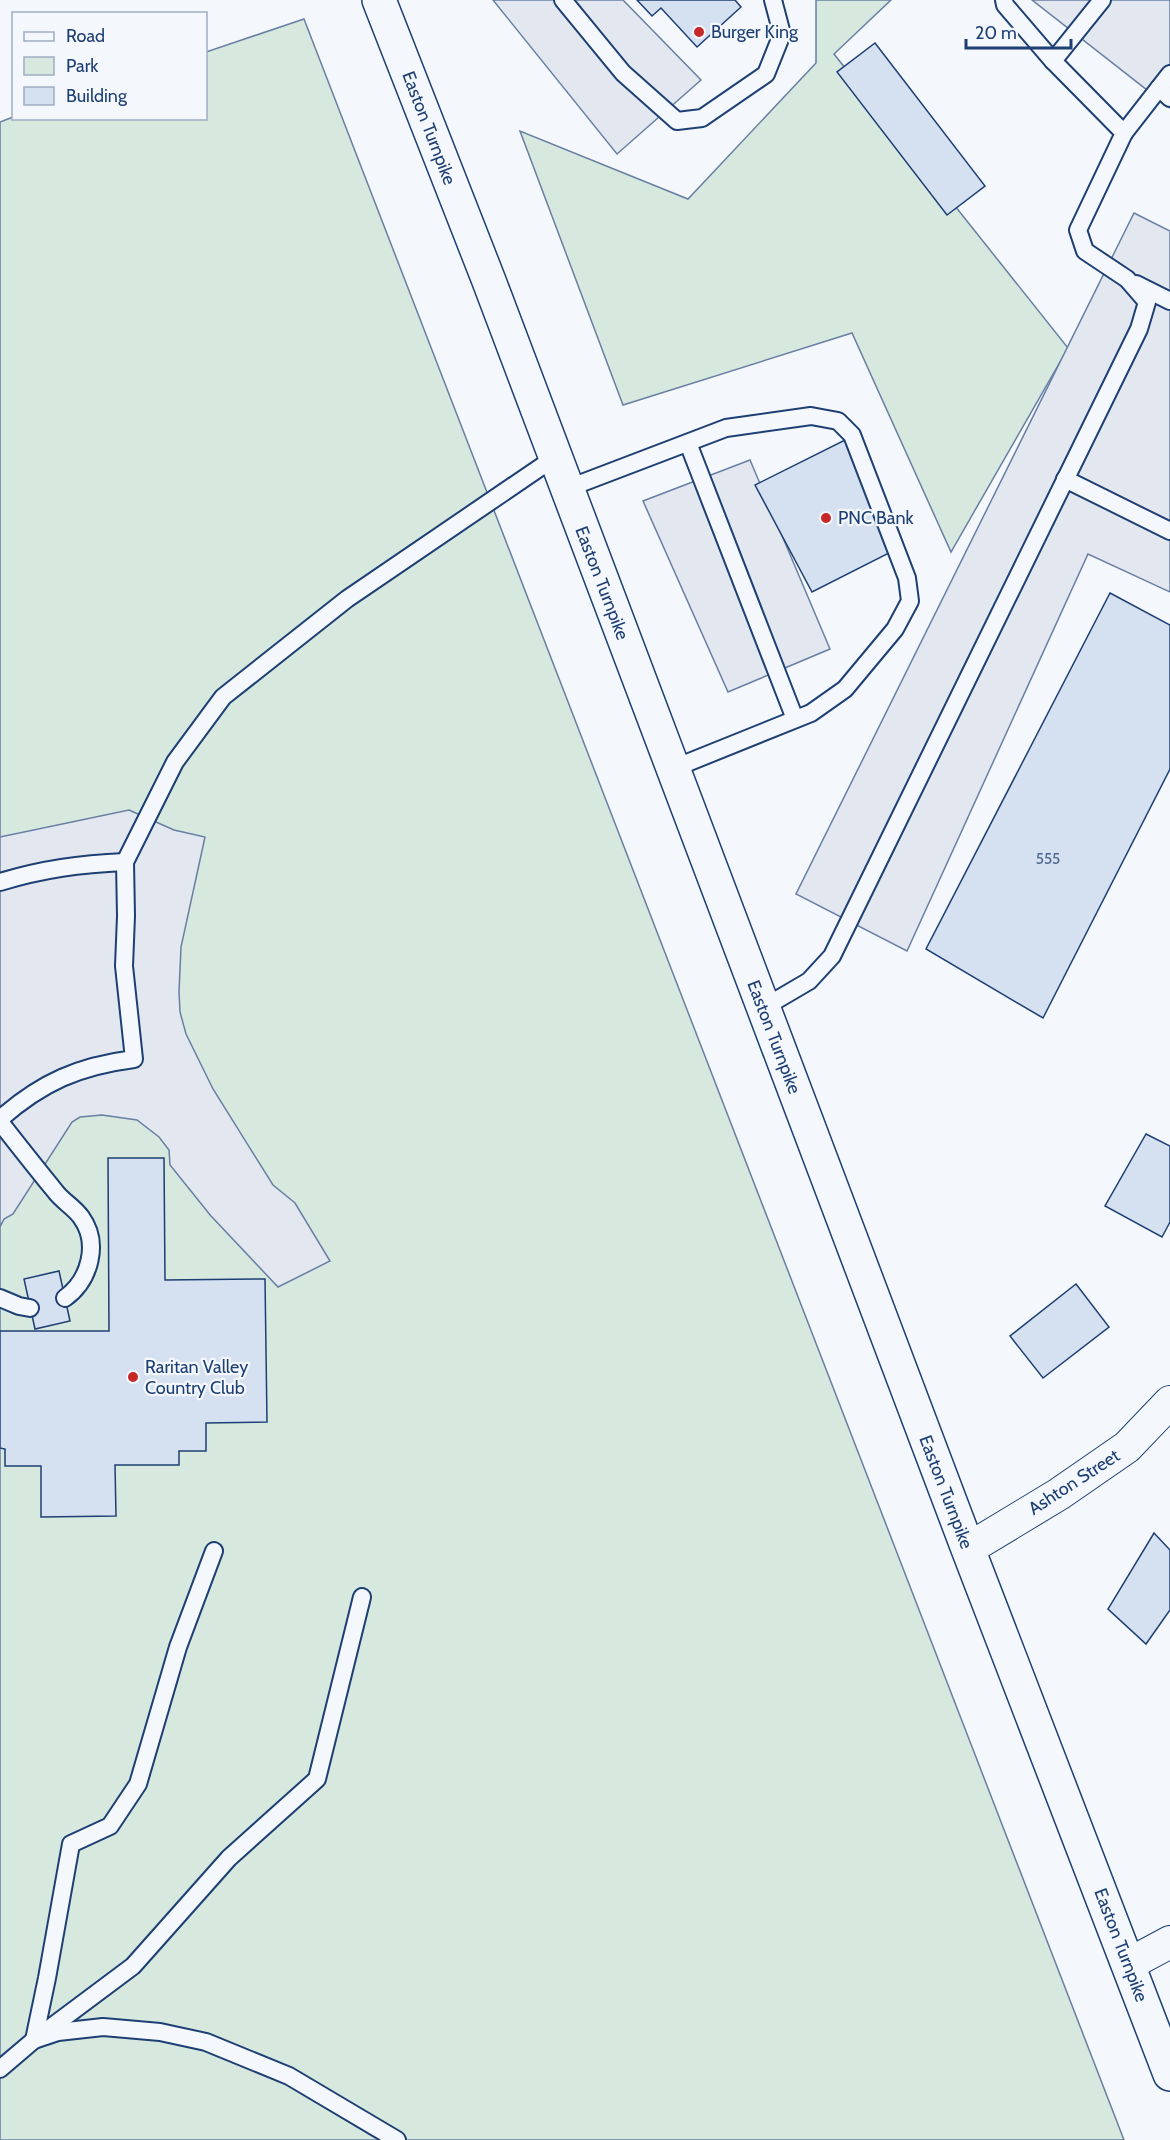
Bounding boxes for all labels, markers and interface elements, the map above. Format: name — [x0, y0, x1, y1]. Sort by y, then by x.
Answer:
legend — [12, 12, 207, 120]
scale bar — [966, 12, 1071, 50]
place label: Burger King — [711, 21, 799, 43]
text: 20 m — [975, 22, 1017, 44]
text: Road — [66, 25, 105, 47]
marker: Burger King — [692, 25, 706, 39]
text: Park — [66, 55, 99, 77]
street label: Easton Turnpike — [397, 68, 461, 188]
text: Building — [66, 85, 128, 107]
place label: PNC Bank — [838, 507, 915, 529]
marker: PNC Bank — [819, 511, 833, 525]
street label: Easton Turnpike — [570, 523, 634, 643]
house number: 555 — [1036, 850, 1060, 868]
street label: Easton Turnpike — [742, 977, 806, 1097]
place label: Raritan Valley Country Club — [145, 1356, 248, 1399]
marker: Raritan Valley Country Club — [126, 1370, 140, 1384]
street label: Easton Turnpike — [914, 1432, 978, 1552]
street label: Ashton Street — [1024, 1444, 1124, 1520]
street label: Easton Turnpike — [1089, 1885, 1153, 2005]

